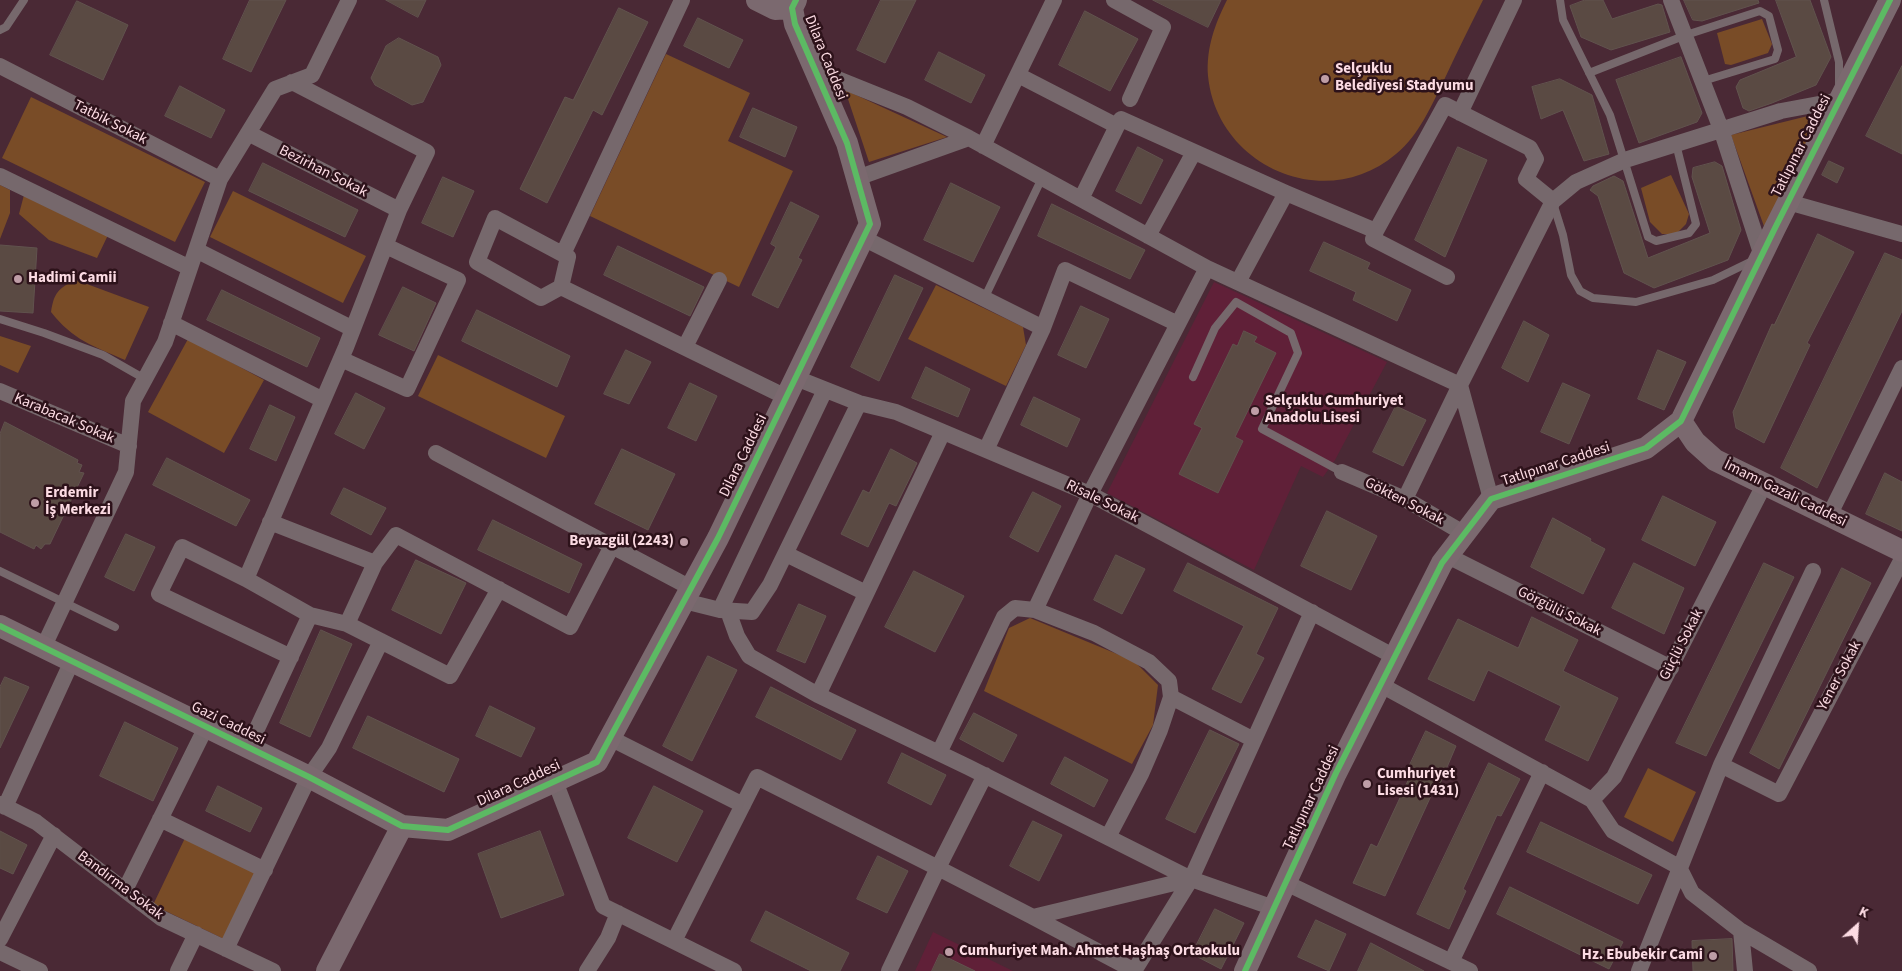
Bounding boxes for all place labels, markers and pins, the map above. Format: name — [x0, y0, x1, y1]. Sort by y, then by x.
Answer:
place label: Selçuklu Belediyesi Stadyumu — [1335, 61, 1473, 96]
marker: Selçuklu Belediyesi Stadyumu — [1319, 73, 1331, 85]
place label: Hadimi Camii — [28, 270, 117, 288]
marker: Hadimi Camii — [12, 273, 24, 285]
place label: Selçuklu Cumhuriyet Anadolu Lisesi — [1265, 393, 1403, 428]
marker: Selçuklu Cumhuriyet Anadolu Lisesi — [1249, 405, 1261, 417]
place label: Erdemir İş Merkezi — [45, 485, 111, 520]
marker: Erdemir İş Merkezi — [29, 497, 41, 509]
place label: Beyazgül (2243) — [569, 533, 674, 551]
marker: Beyazgül (2243) — [678, 536, 690, 548]
place label: Cumhuriyet Lisesi (1431) — [1377, 766, 1459, 801]
marker: Cumhuriyet Lisesi (1431) — [1361, 778, 1373, 790]
place label: Cumhuriyet Mah. Ahmet Haşhaş Ortaokulu — [959, 943, 1240, 961]
marker: Cumhuriyet Mah. Ahmet Haşhaş Ortaokulu — [943, 946, 955, 958]
place label: Hz. Ebubekir Cami — [1582, 947, 1703, 965]
marker: Hz. Ebubekir Cami — [1707, 950, 1719, 962]

